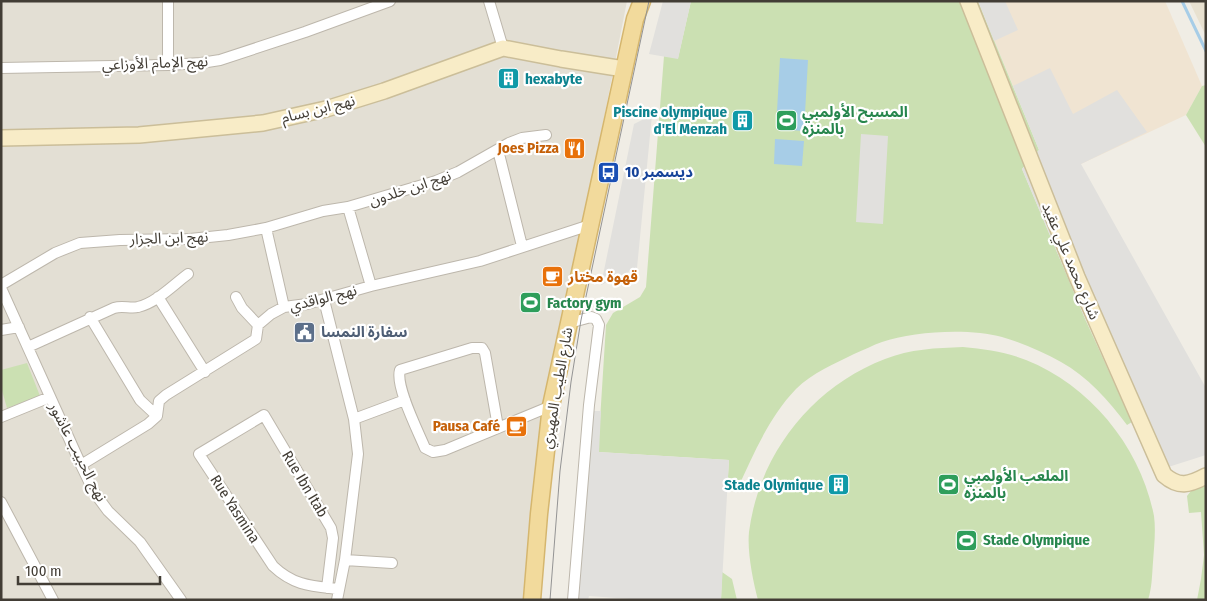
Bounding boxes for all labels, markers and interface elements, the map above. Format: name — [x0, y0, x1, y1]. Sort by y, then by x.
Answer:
street label: نهج الإمام الأوزاعي — [101, 52, 209, 77]
building icon: hexabyte — [497, 67, 521, 91]
place label: hexabyte — [525, 70, 583, 88]
street label: نهج ابن بسام — [279, 91, 357, 130]
place label: Piscine olympique d'El Menzah — [613, 103, 727, 138]
place label: المسبح الأولمبي بالمنزه — [802, 103, 908, 138]
building icon: Piscine olympique d'El Menzah — [731, 109, 755, 133]
sports icon: المسبح الأولمبي بالمنزه — [774, 109, 798, 133]
restaurant icon: Joes Pizza — [563, 136, 587, 160]
place label: Joes Pizza — [496, 139, 560, 157]
bus stop icon: 10 ديسمبر — [597, 160, 621, 184]
place label: 10 ديسمبر — [625, 163, 693, 181]
street label: نهج ابن خلدون — [367, 166, 454, 213]
street label: شارع محمد علي عقيد — [1035, 200, 1104, 324]
street label: نهج ابن الجزار — [128, 228, 209, 251]
cafe icon: قهوة مختار — [540, 265, 564, 289]
place label: قهوة مختار — [567, 268, 638, 286]
street label: نهج الواقدي — [287, 281, 359, 318]
sports icon: Factory gym — [519, 291, 543, 315]
place label: Factory gym — [547, 294, 622, 312]
public building icon: سفارة النمسا — [293, 320, 317, 344]
place label: سفارة النمسا — [321, 323, 407, 341]
street label: شارع الطيب المهيري — [537, 326, 580, 451]
street label: نهج الحبيب عاشور — [42, 399, 111, 506]
cafe icon: Pausa Café — [504, 414, 528, 438]
place label: Pausa Café — [433, 417, 500, 435]
street label: Rue Ibn Itab — [278, 447, 332, 521]
place label: الملعب الأولمبي بالمنزه — [964, 467, 1068, 502]
street label: Rue Yasmina — [206, 472, 264, 546]
building icon: Stade Olymique — [827, 473, 851, 497]
sports icon: الملعب الأولمبي بالمنزه — [936, 473, 960, 497]
place label: Stade Olymique — [724, 476, 823, 494]
sports icon: Stade Olympique — [955, 528, 979, 552]
place label: Stade Olympique — [983, 531, 1090, 549]
scale bar — [18, 554, 160, 586]
text: 100 m — [25, 562, 62, 580]

